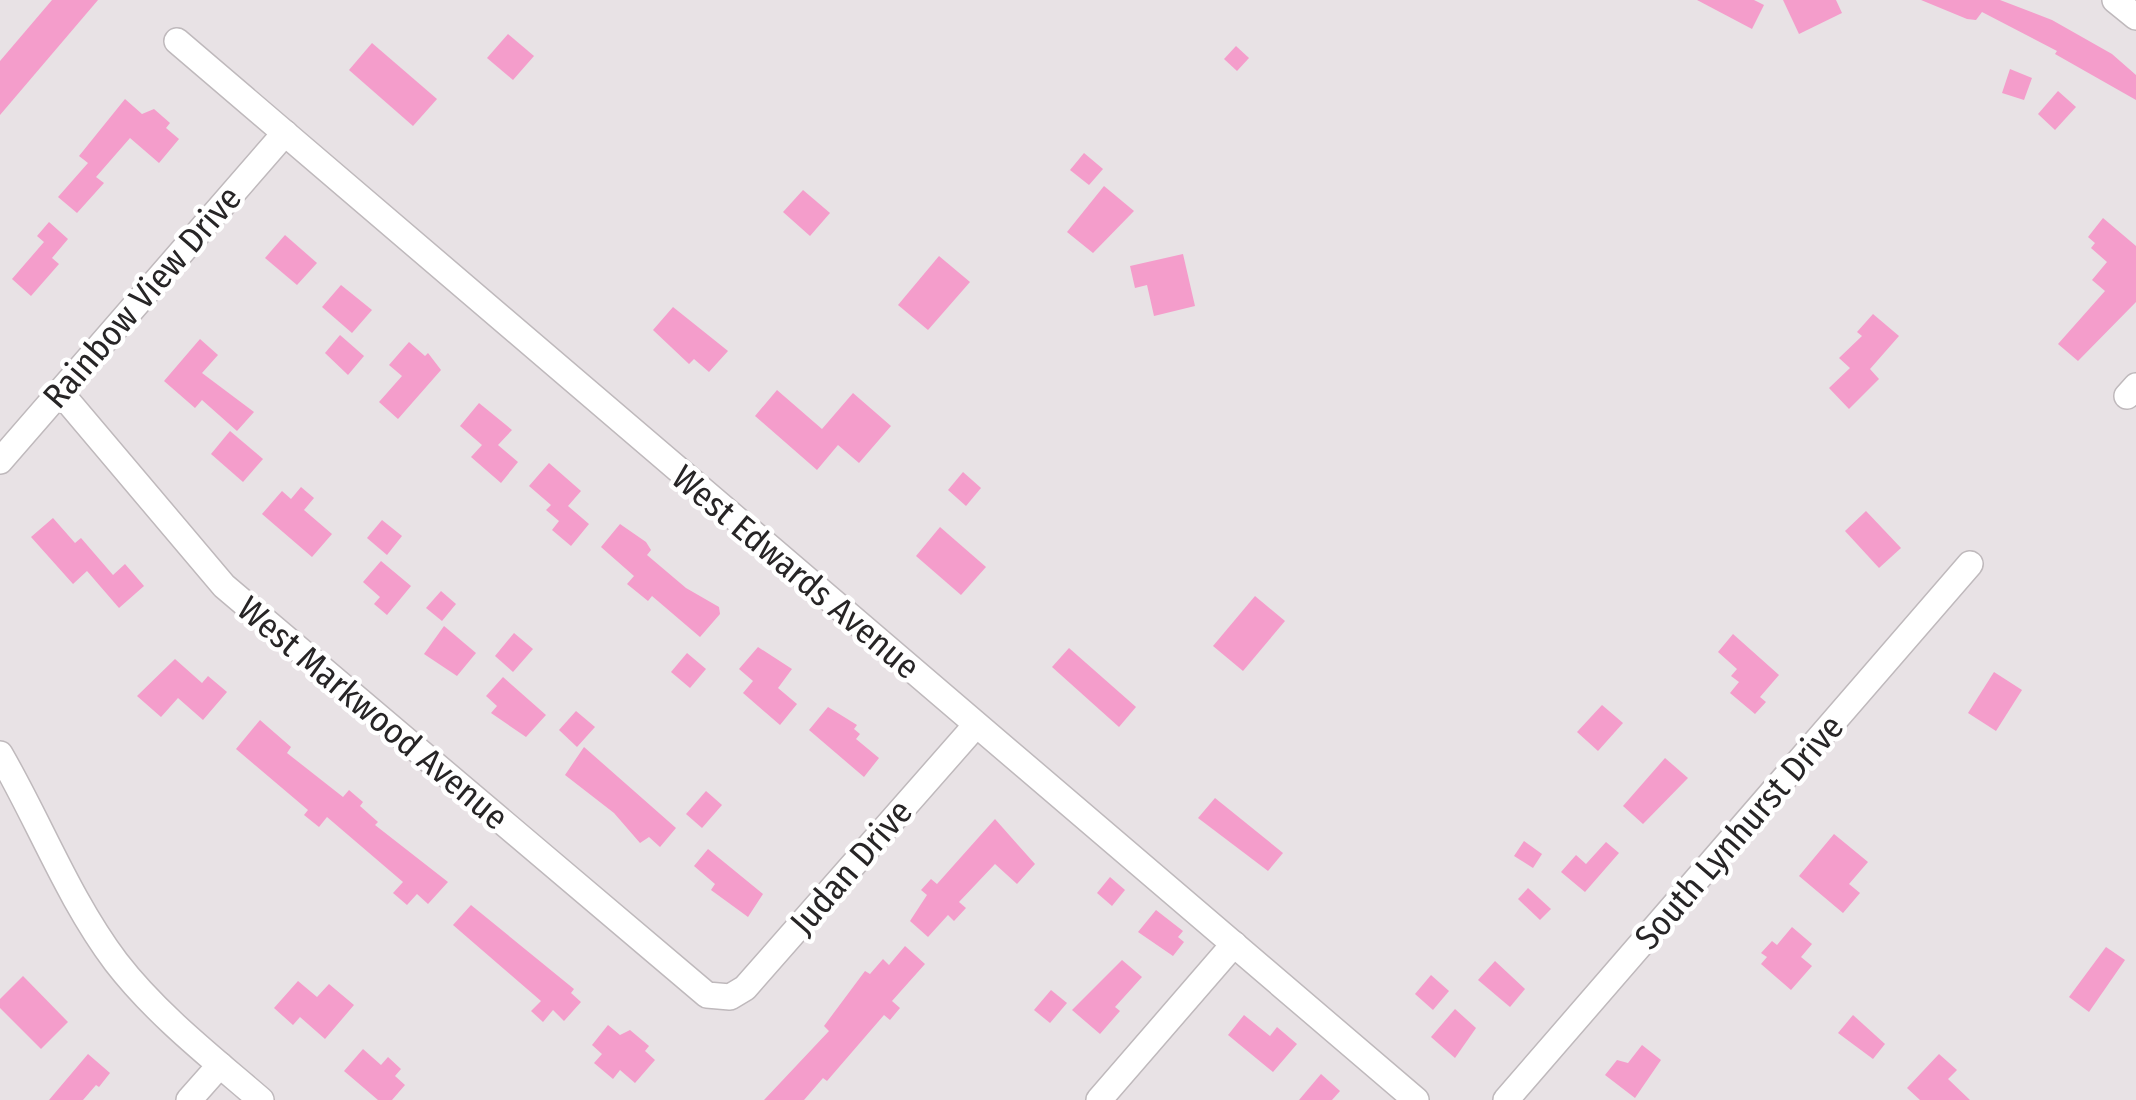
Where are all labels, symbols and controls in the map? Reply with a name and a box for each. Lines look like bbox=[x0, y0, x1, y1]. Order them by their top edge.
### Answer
street label: Rainbow View Drive bbox=[34, 177, 250, 417]
street label: West Edwards Avenue bbox=[664, 456, 928, 688]
street label: West Markwood Avenue bbox=[229, 588, 517, 838]
street label: South Lynhurst Drive bbox=[1626, 706, 1852, 958]
street label: Judan Drive bbox=[781, 791, 921, 943]

